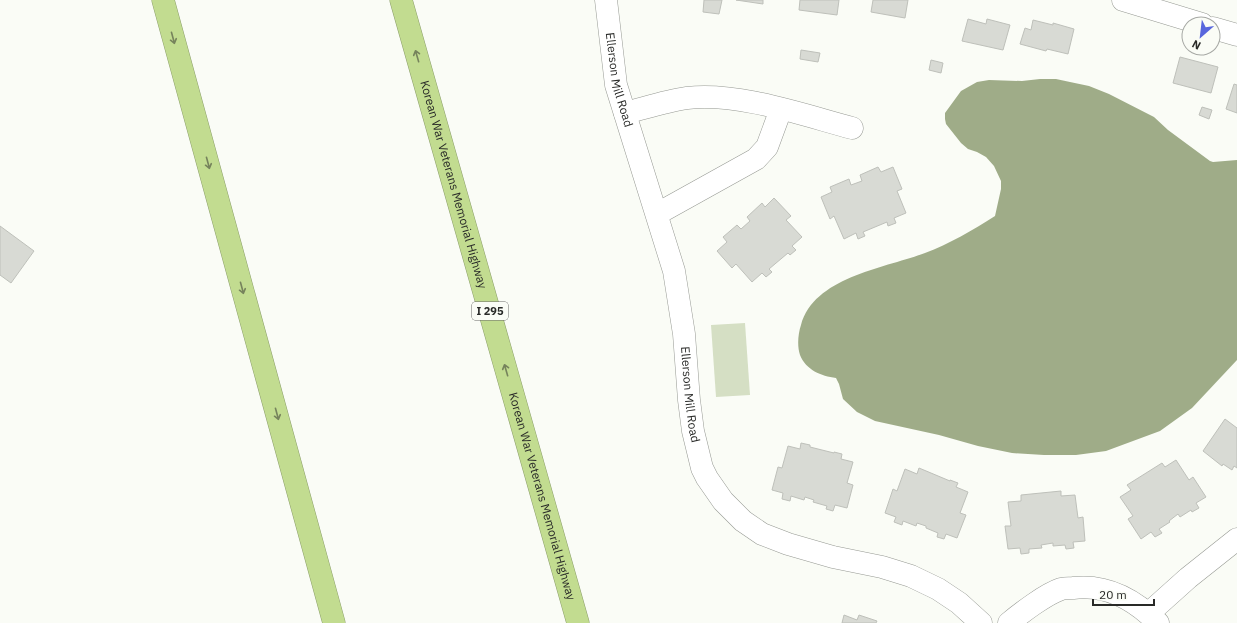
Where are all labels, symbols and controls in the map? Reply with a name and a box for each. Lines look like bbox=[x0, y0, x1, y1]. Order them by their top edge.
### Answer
north arrow bbox=[1181, 16, 1221, 56]
one-way arrow bbox=[170, 31, 178, 44]
street label: Ellerson Mill Road bbox=[603, 32, 637, 129]
text: N bbox=[1189, 37, 1203, 53]
one-way arrow bbox=[413, 50, 420, 63]
street label: Korean War Veterans Memorial Highway bbox=[417, 79, 491, 290]
one-way arrow bbox=[205, 156, 212, 169]
one-way arrow bbox=[239, 282, 246, 295]
road number: I 295 bbox=[472, 302, 508, 320]
street label: Ellerson Mill Road bbox=[678, 346, 704, 444]
one-way arrow bbox=[502, 364, 510, 377]
street label: Korean War Veterans Memorial Highway bbox=[506, 390, 579, 602]
one-way arrow bbox=[274, 407, 281, 420]
scale bar bbox=[1093, 581, 1154, 607]
text: 20 m bbox=[1099, 587, 1127, 602]

